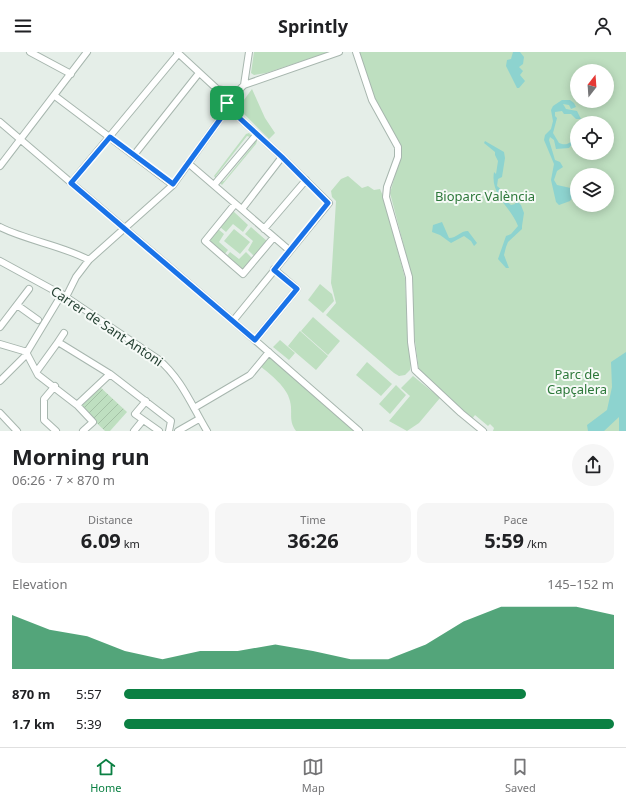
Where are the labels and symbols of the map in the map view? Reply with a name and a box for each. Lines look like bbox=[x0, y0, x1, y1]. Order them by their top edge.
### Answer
north arrow bbox=[570, 64, 614, 108]
pin bbox=[210, 86, 244, 120]
park label: Bioparc València bbox=[435, 187, 535, 205]
street label: Carrer de Sant Antoni bbox=[47, 282, 167, 370]
park label: Parc de Capçalera bbox=[547, 365, 607, 398]

